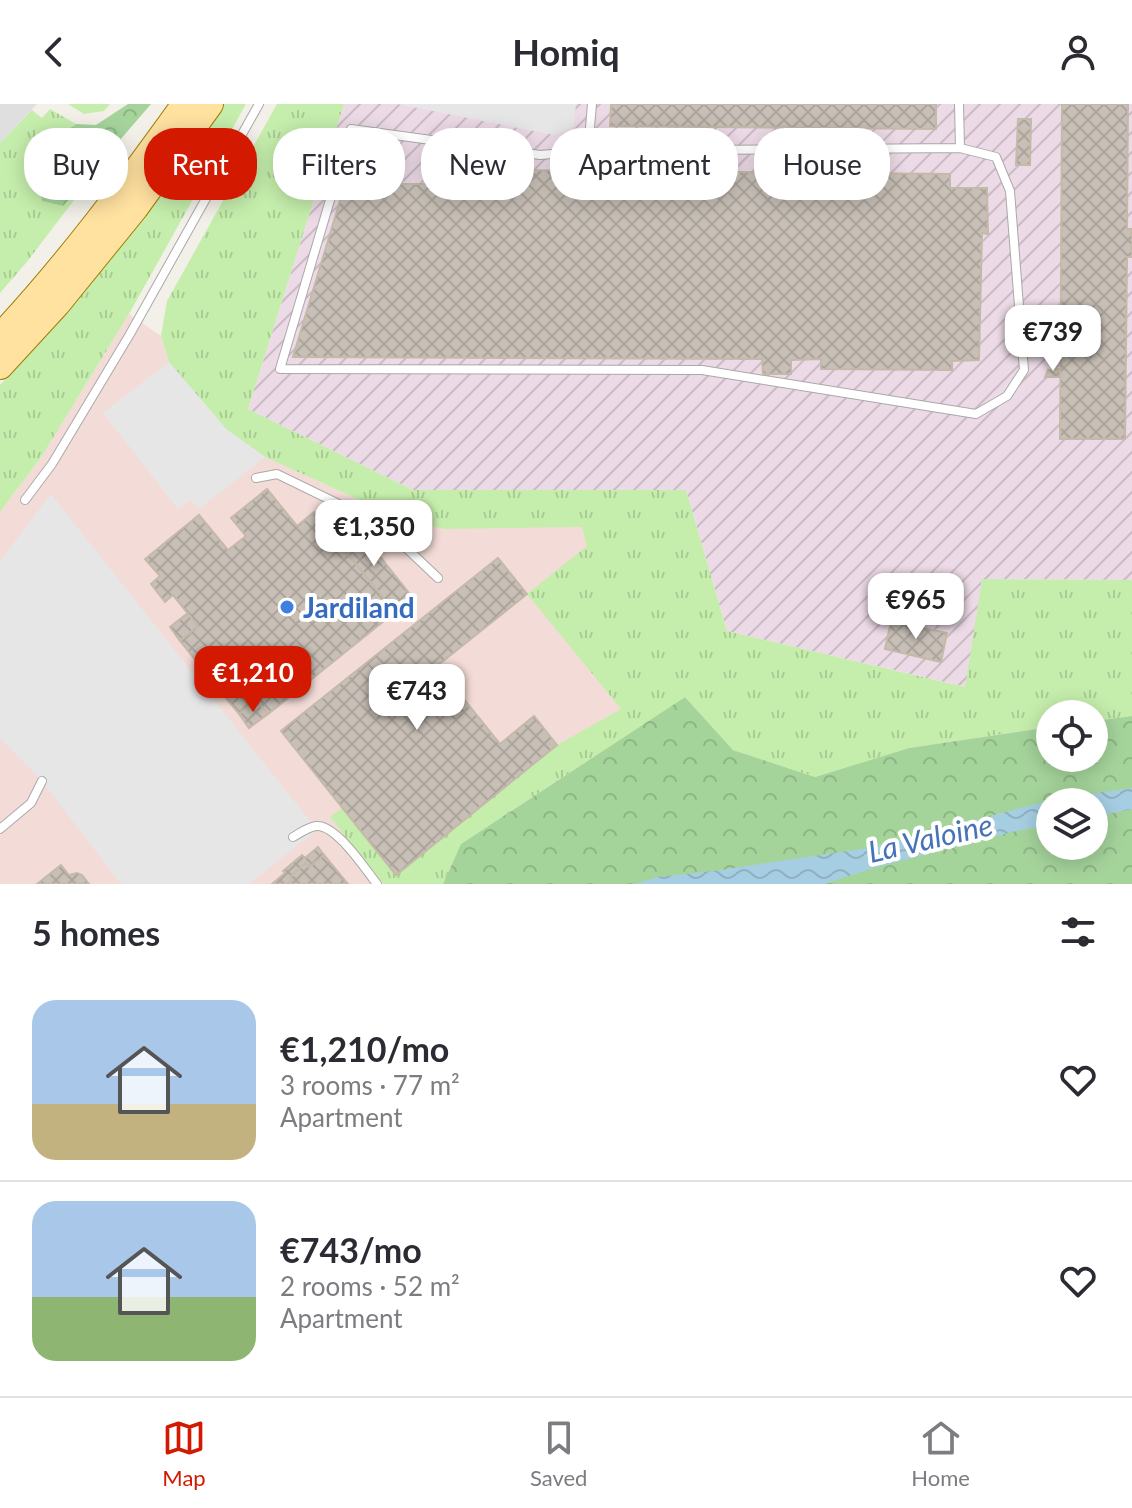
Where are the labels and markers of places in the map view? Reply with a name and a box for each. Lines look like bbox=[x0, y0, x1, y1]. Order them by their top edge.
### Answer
pin: €739 bbox=[1006, 305, 1100, 373]
pin: €1,350 bbox=[309, 500, 439, 568]
pin: €965 bbox=[869, 573, 963, 641]
place label: Jardiland bbox=[303, 590, 415, 624]
marker: Jardiland bbox=[278, 598, 296, 616]
pin: €1,210 bbox=[188, 646, 318, 714]
pin: €743 bbox=[370, 664, 464, 732]

